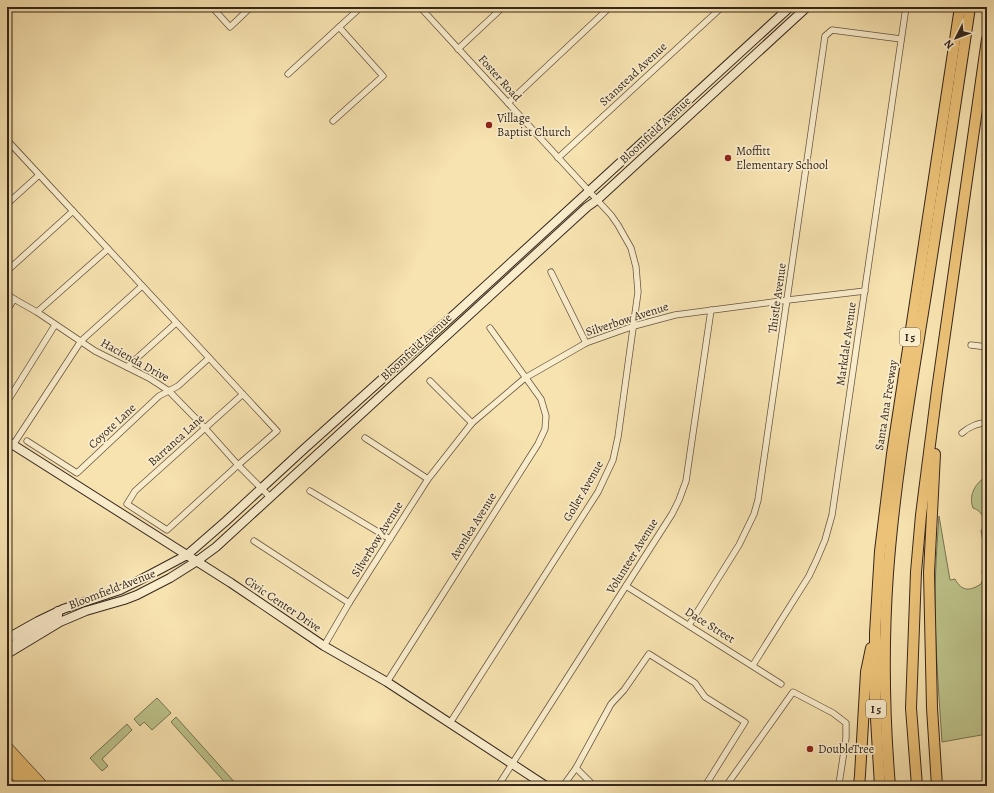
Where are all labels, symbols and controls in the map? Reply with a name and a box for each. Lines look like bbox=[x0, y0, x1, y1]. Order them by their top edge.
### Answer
north arrow bbox=[936, 18, 976, 58]
text: N bbox=[941, 36, 957, 52]
street label: Stanstead Avenue bbox=[596, 39, 670, 109]
street label: Foster Road bbox=[475, 51, 526, 105]
street label: Bloomfield Avenue bbox=[616, 93, 694, 167]
place label: Village Baptist Church bbox=[496, 110, 572, 140]
marker: Village Baptist Church bbox=[484, 120, 494, 130]
place label: Moffitt Elementary School bbox=[736, 143, 828, 173]
marker: Moffitt Elementary School bbox=[723, 153, 733, 163]
street label: Thistle Avenue bbox=[764, 262, 790, 334]
street label: Silverbow Avenue bbox=[584, 298, 670, 340]
street label: Markdale Avenue bbox=[832, 301, 860, 387]
street label: Bloomfield Avenue bbox=[377, 310, 455, 384]
road number: I 5 bbox=[900, 328, 920, 346]
street label: Hacienda Drive bbox=[98, 335, 172, 385]
street label: Santa Ana Freeway bbox=[871, 358, 901, 452]
street label: Coyote Lane bbox=[85, 400, 139, 452]
street label: Barranca Lane bbox=[144, 410, 208, 470]
street label: Goller Avenue bbox=[559, 458, 607, 524]
street label: Avonlea Avenue bbox=[445, 489, 500, 564]
street label: Silverbow Avenue bbox=[347, 498, 407, 580]
street label: Volunteer Avenue bbox=[602, 515, 662, 597]
street label: Bloomfield Avenue bbox=[66, 565, 158, 613]
street label: Civic Center Drive bbox=[241, 572, 325, 636]
street label: Dace Street bbox=[682, 603, 738, 647]
road number: I 5 bbox=[866, 700, 886, 718]
place label: DoubleTree bbox=[818, 741, 874, 757]
marker: DoubleTree bbox=[805, 744, 815, 754]

